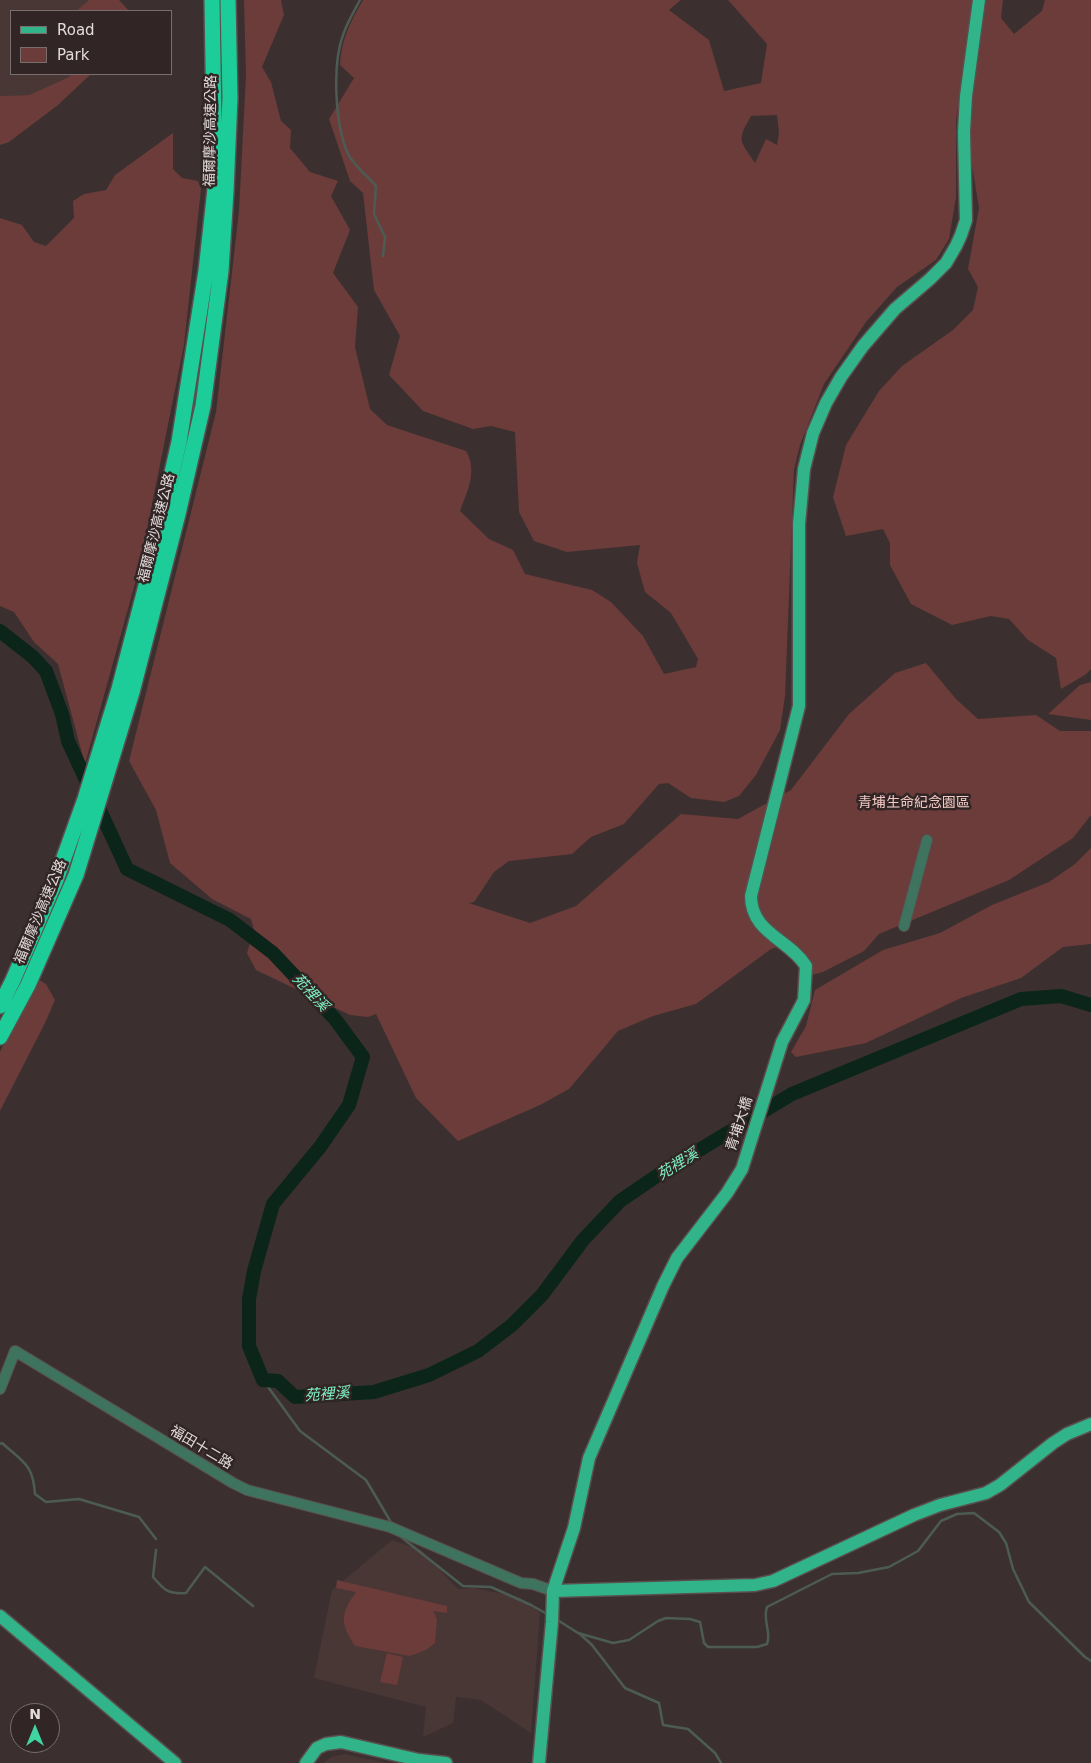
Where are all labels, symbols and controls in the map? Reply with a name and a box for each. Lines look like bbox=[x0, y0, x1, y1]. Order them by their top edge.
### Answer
legend bbox=[10, 10, 172, 75]
text: Road bbox=[57, 21, 95, 39]
text: Park bbox=[57, 46, 89, 64]
street label: 福爾摩沙高速公路 bbox=[202, 75, 220, 187]
street label: 福爾摩沙高速公路 bbox=[135, 472, 179, 584]
park label: 青埔生命紀念園區 bbox=[858, 795, 970, 811]
street label: 福爾摩沙高速公路 bbox=[11, 857, 71, 967]
water label: 苑裡溪 bbox=[288, 970, 332, 1016]
street label: 青埔大橋 bbox=[723, 1095, 757, 1153]
water label: 苑裡溪 bbox=[654, 1145, 702, 1185]
water label: 苑裡溪 bbox=[304, 1384, 350, 1406]
street label: 福田十二路 bbox=[167, 1423, 235, 1473]
north arrow bbox=[10, 1703, 60, 1753]
text: N bbox=[29, 1706, 41, 1722]

